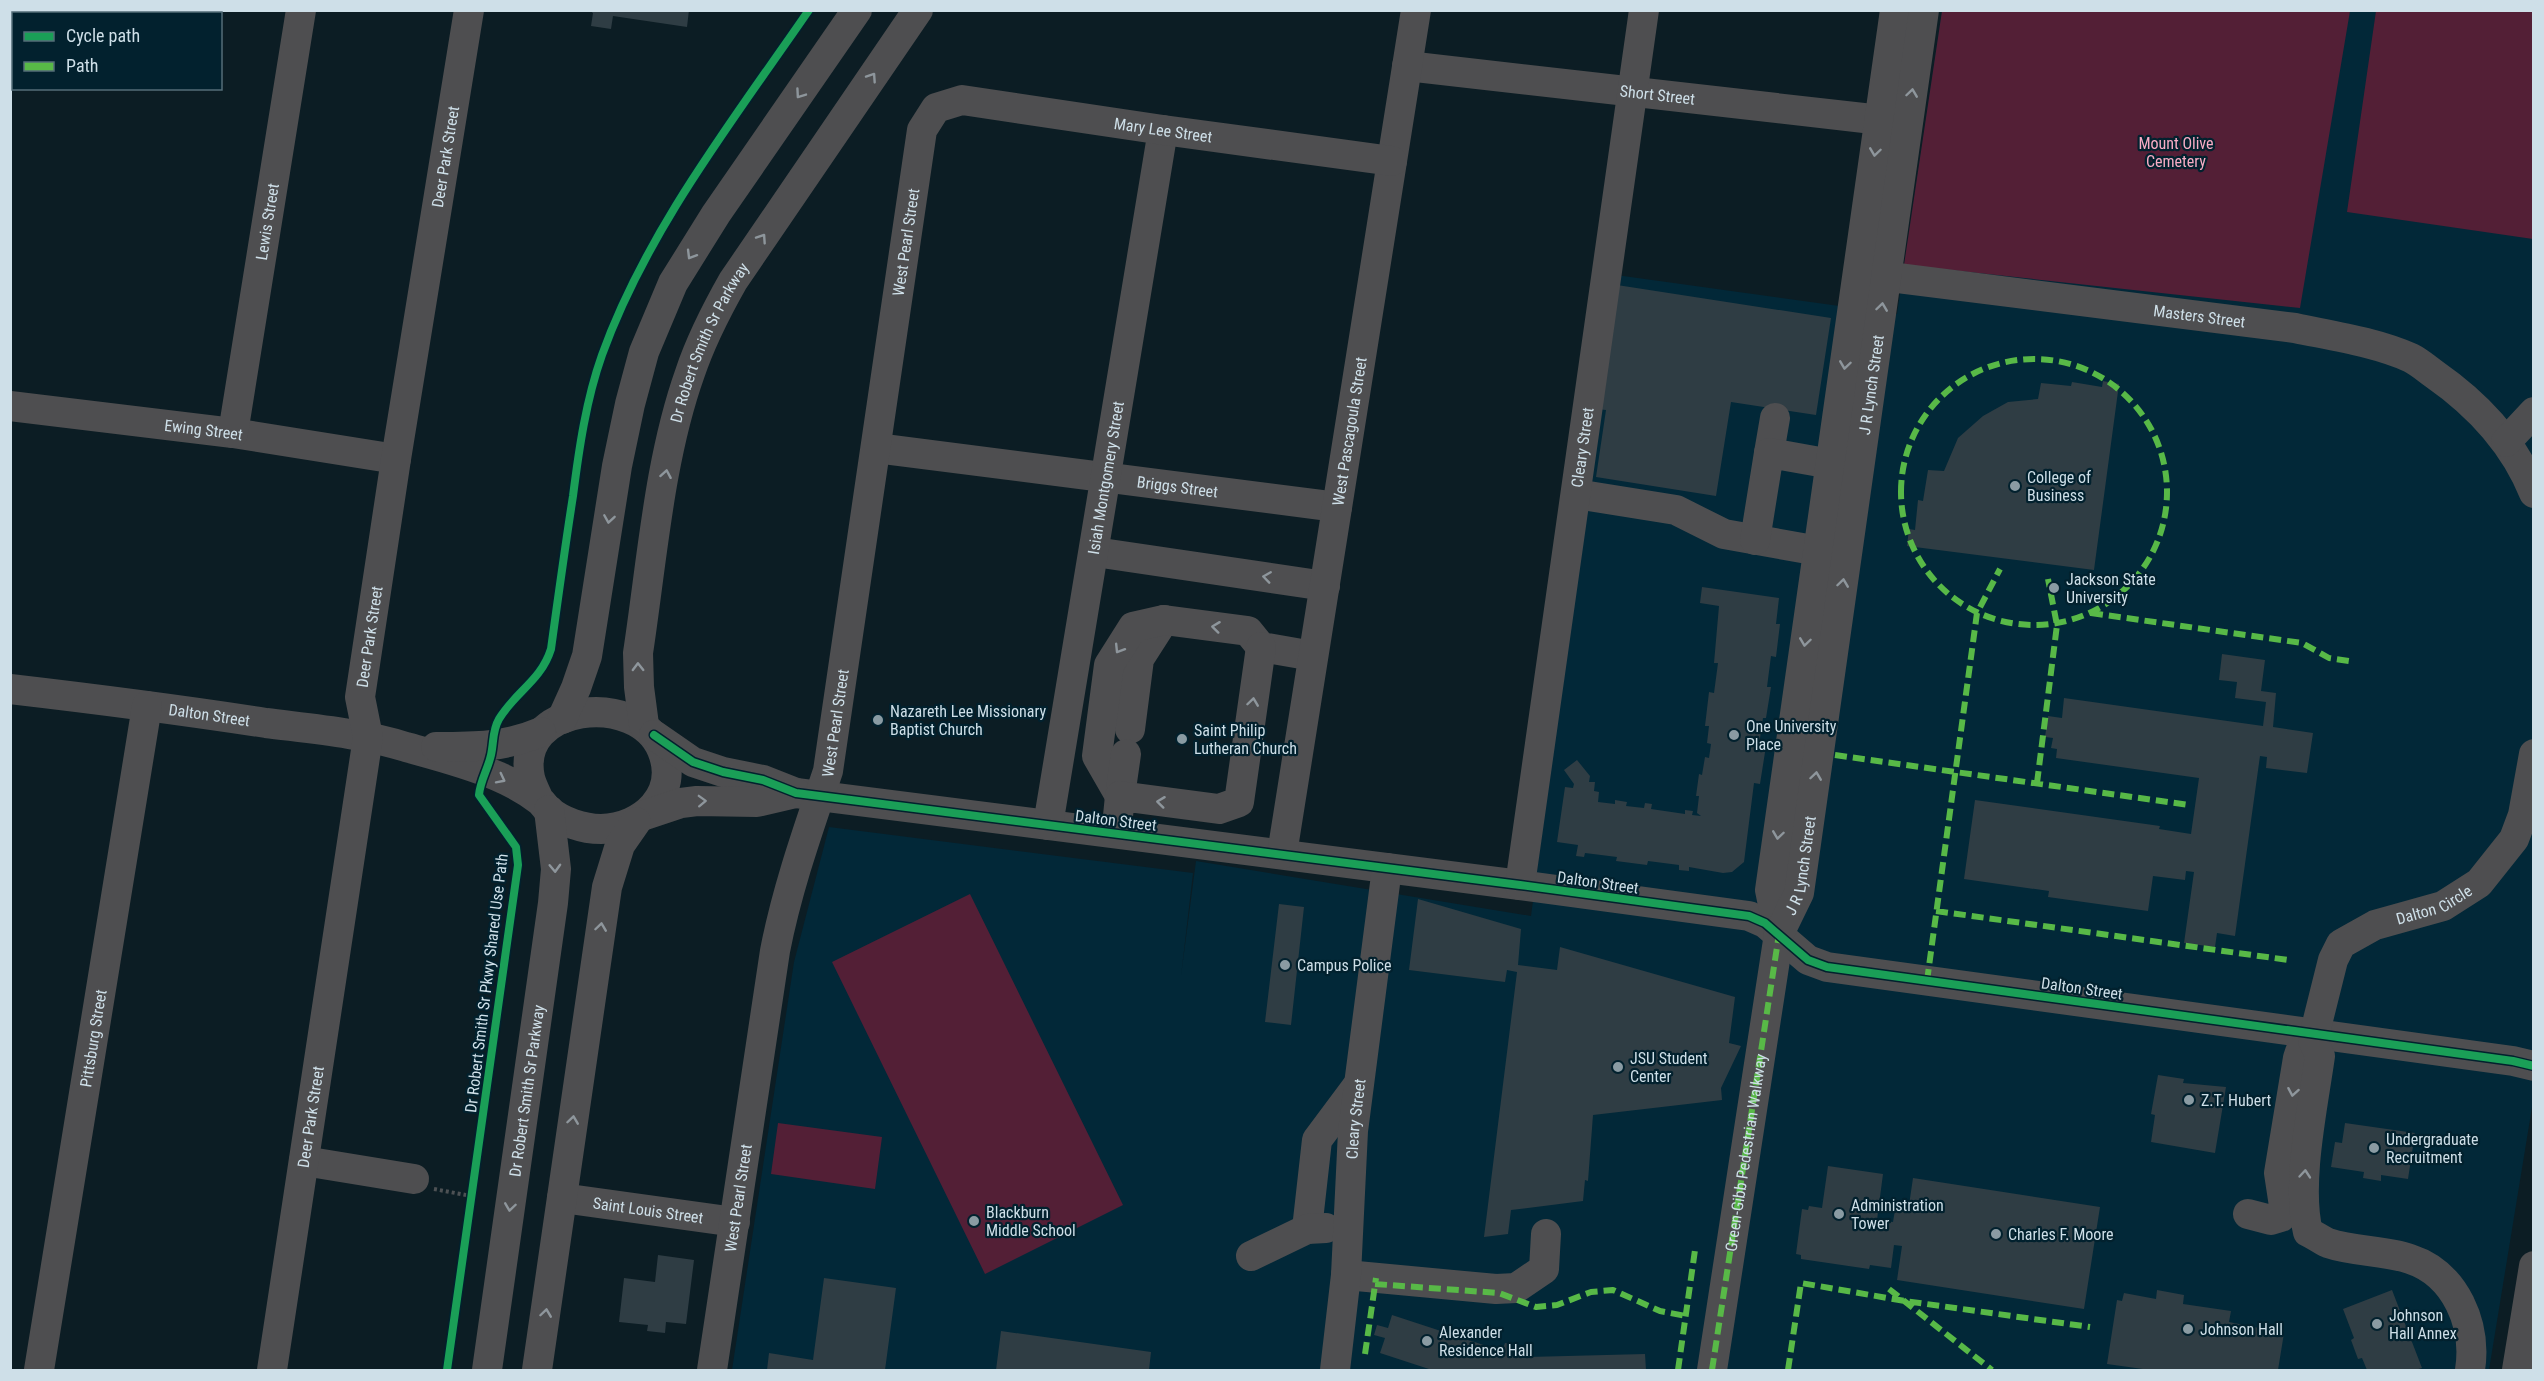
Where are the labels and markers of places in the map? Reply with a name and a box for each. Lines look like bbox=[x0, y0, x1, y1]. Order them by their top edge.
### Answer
place label: College of Business bbox=[2027, 468, 2091, 505]
marker: College of Business bbox=[2008, 479, 2022, 493]
place label: Jackson State University bbox=[2066, 570, 2156, 607]
marker: Jackson State University bbox=[2047, 581, 2061, 595]
place label: Nazareth Lee Missionary Baptist Church bbox=[890, 702, 1046, 739]
marker: Nazareth Lee Missionary Baptist Church bbox=[871, 713, 885, 727]
place label: One University Place bbox=[1746, 717, 1837, 754]
place label: Saint Philip Lutheran Church bbox=[1194, 721, 1297, 758]
marker: One University Place bbox=[1727, 728, 1741, 742]
marker: Saint Philip Lutheran Church bbox=[1175, 732, 1189, 746]
place label: Campus Police bbox=[1297, 956, 1391, 975]
marker: Campus Police bbox=[1278, 958, 1292, 972]
place label: JSU Student Center bbox=[1630, 1049, 1708, 1086]
marker: JSU Student Center bbox=[1611, 1060, 1625, 1074]
place label: Z.T. Hubert bbox=[2201, 1091, 2271, 1110]
marker: Z.T. Hubert bbox=[2182, 1093, 2196, 1107]
place label: Undergraduate Recruitment bbox=[2386, 1130, 2479, 1167]
marker: Undergraduate Recruitment bbox=[2367, 1141, 2381, 1155]
place label: Administration Tower bbox=[1851, 1196, 1944, 1233]
place label: Blackburn Middle School bbox=[986, 1203, 1076, 1240]
marker: Administration Tower bbox=[1832, 1207, 1846, 1221]
marker: Blackburn Middle School bbox=[967, 1214, 981, 1228]
place label: Charles F. Moore bbox=[2008, 1225, 2114, 1244]
marker: Charles F. Moore bbox=[1989, 1227, 2003, 1241]
place label: Johnson Hall Annex bbox=[2389, 1306, 2457, 1343]
marker: Johnson Hall Annex bbox=[2370, 1317, 2384, 1331]
place label: Johnson Hall bbox=[2200, 1320, 2283, 1339]
marker: Johnson Hall bbox=[2181, 1322, 2195, 1336]
place label: Alexander Residence Hall bbox=[1439, 1323, 1533, 1360]
marker: Alexander Residence Hall bbox=[1420, 1334, 1434, 1348]

